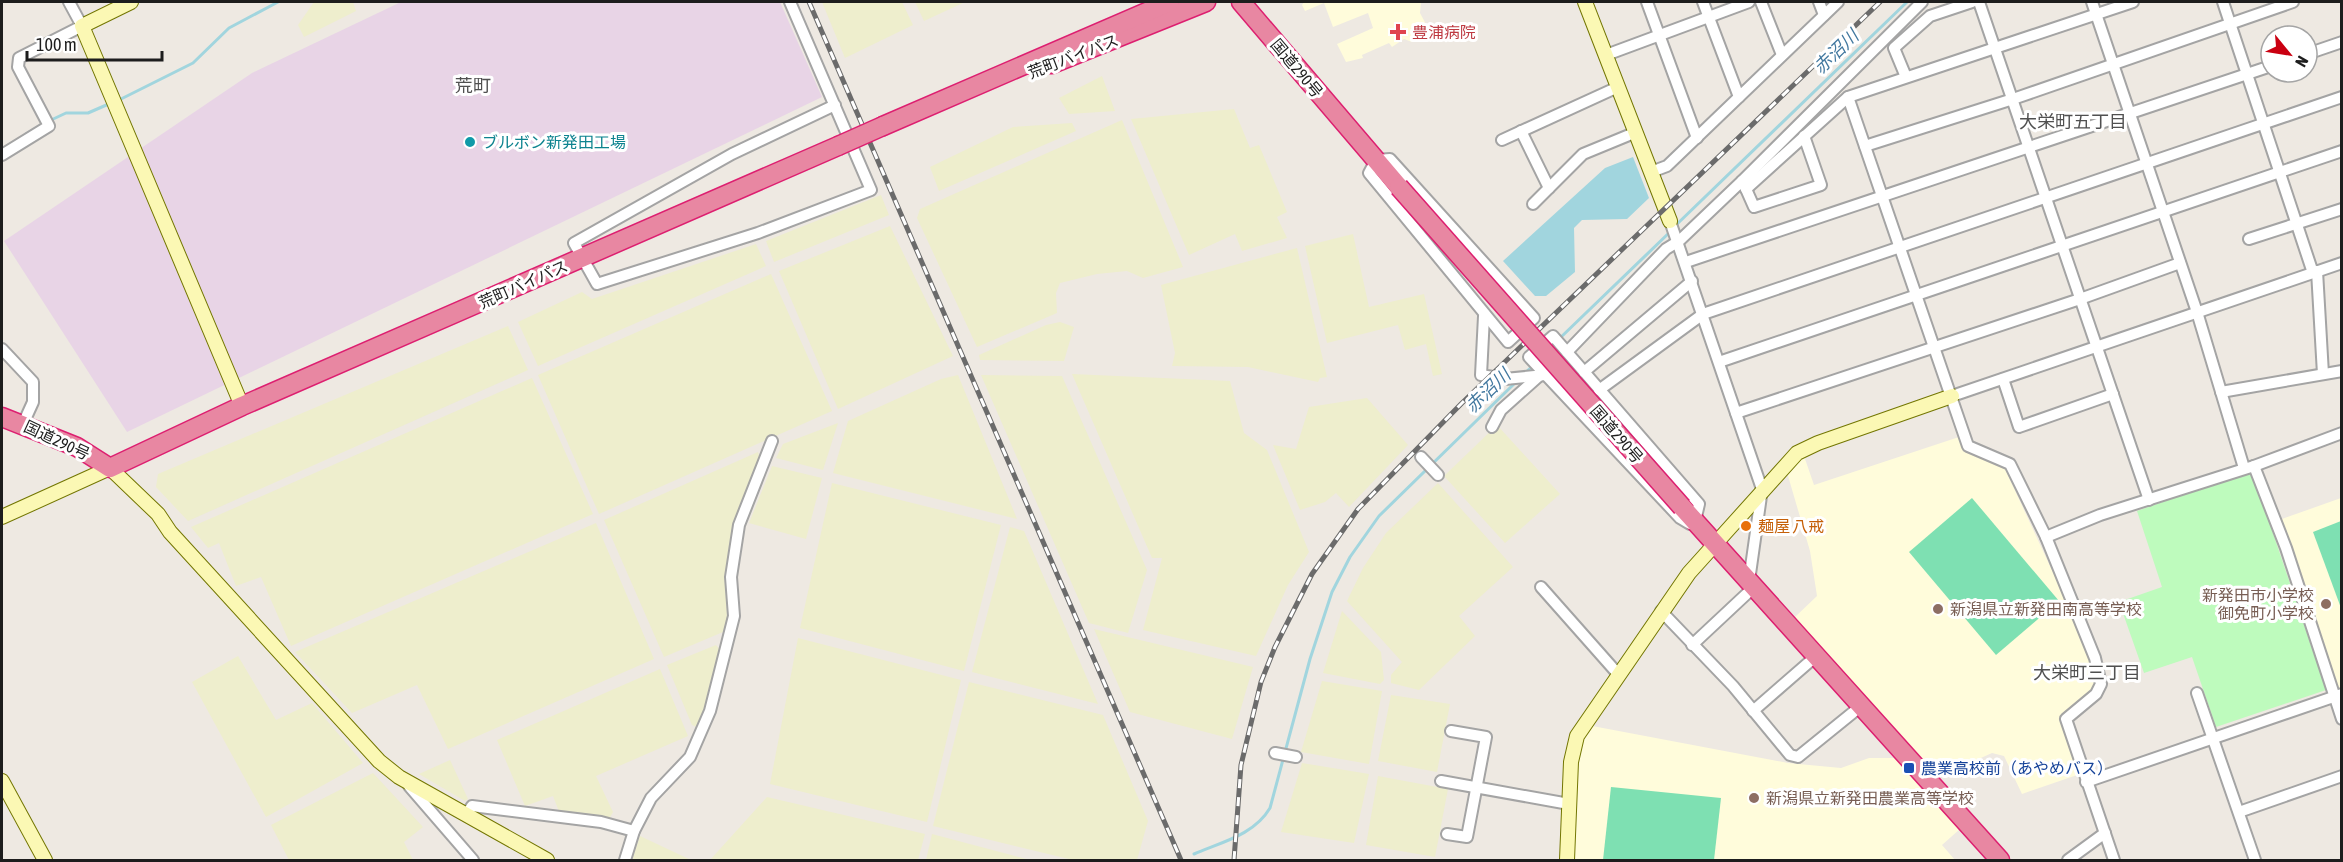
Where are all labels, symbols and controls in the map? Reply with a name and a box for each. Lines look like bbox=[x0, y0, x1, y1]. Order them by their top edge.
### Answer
marker: 豊浦病院 bbox=[1389, 23, 1407, 41]
place label: 豊浦病院 bbox=[1412, 23, 1476, 41]
scale bar bbox=[27, 24, 162, 62]
water label: 赤沼川 bbox=[1809, 24, 1864, 78]
north arrow bbox=[2259, 24, 2319, 84]
street label: 荒町バイパス bbox=[1025, 30, 1121, 82]
text: 100 m bbox=[36, 34, 77, 55]
street label: 国道290号 bbox=[1267, 35, 1327, 101]
text: N bbox=[2292, 53, 2312, 70]
district label: 荒町 bbox=[455, 75, 491, 96]
district label: 大栄町五丁目 bbox=[2019, 111, 2127, 132]
place label: ブルボン新発田工場 bbox=[482, 133, 626, 151]
marker: ブルボン新発田工場 bbox=[463, 135, 477, 149]
street label: 荒町バイパス bbox=[476, 256, 570, 312]
water label: 赤沼川 bbox=[1461, 363, 1516, 417]
street label: 国道290号 bbox=[1587, 401, 1647, 467]
street label: 国道290号 bbox=[21, 417, 93, 463]
place label: 麺屋 八戒 bbox=[1758, 517, 1824, 535]
marker: 麺屋 八戒 bbox=[1739, 519, 1753, 533]
place label: 新発田市小学校 御免町小学校 bbox=[2202, 586, 2314, 622]
marker: 新発田市小学校 御免町小学校 bbox=[2319, 597, 2333, 611]
place label: 新潟県立新発田南高等学校 bbox=[1950, 600, 2142, 618]
marker: 新潟県立新発田南高等学校 bbox=[1931, 602, 1945, 616]
district label: 大栄町三丁目 bbox=[2033, 662, 2141, 683]
place label: 農業高校前（あやめバス） bbox=[1921, 759, 2113, 777]
marker: 農業高校前（あやめバス） bbox=[1902, 761, 1916, 775]
place label: 新潟県立新発田農業高等学校 bbox=[1766, 789, 1974, 807]
marker: 新潟県立新発田農業高等学校 bbox=[1747, 791, 1761, 805]

